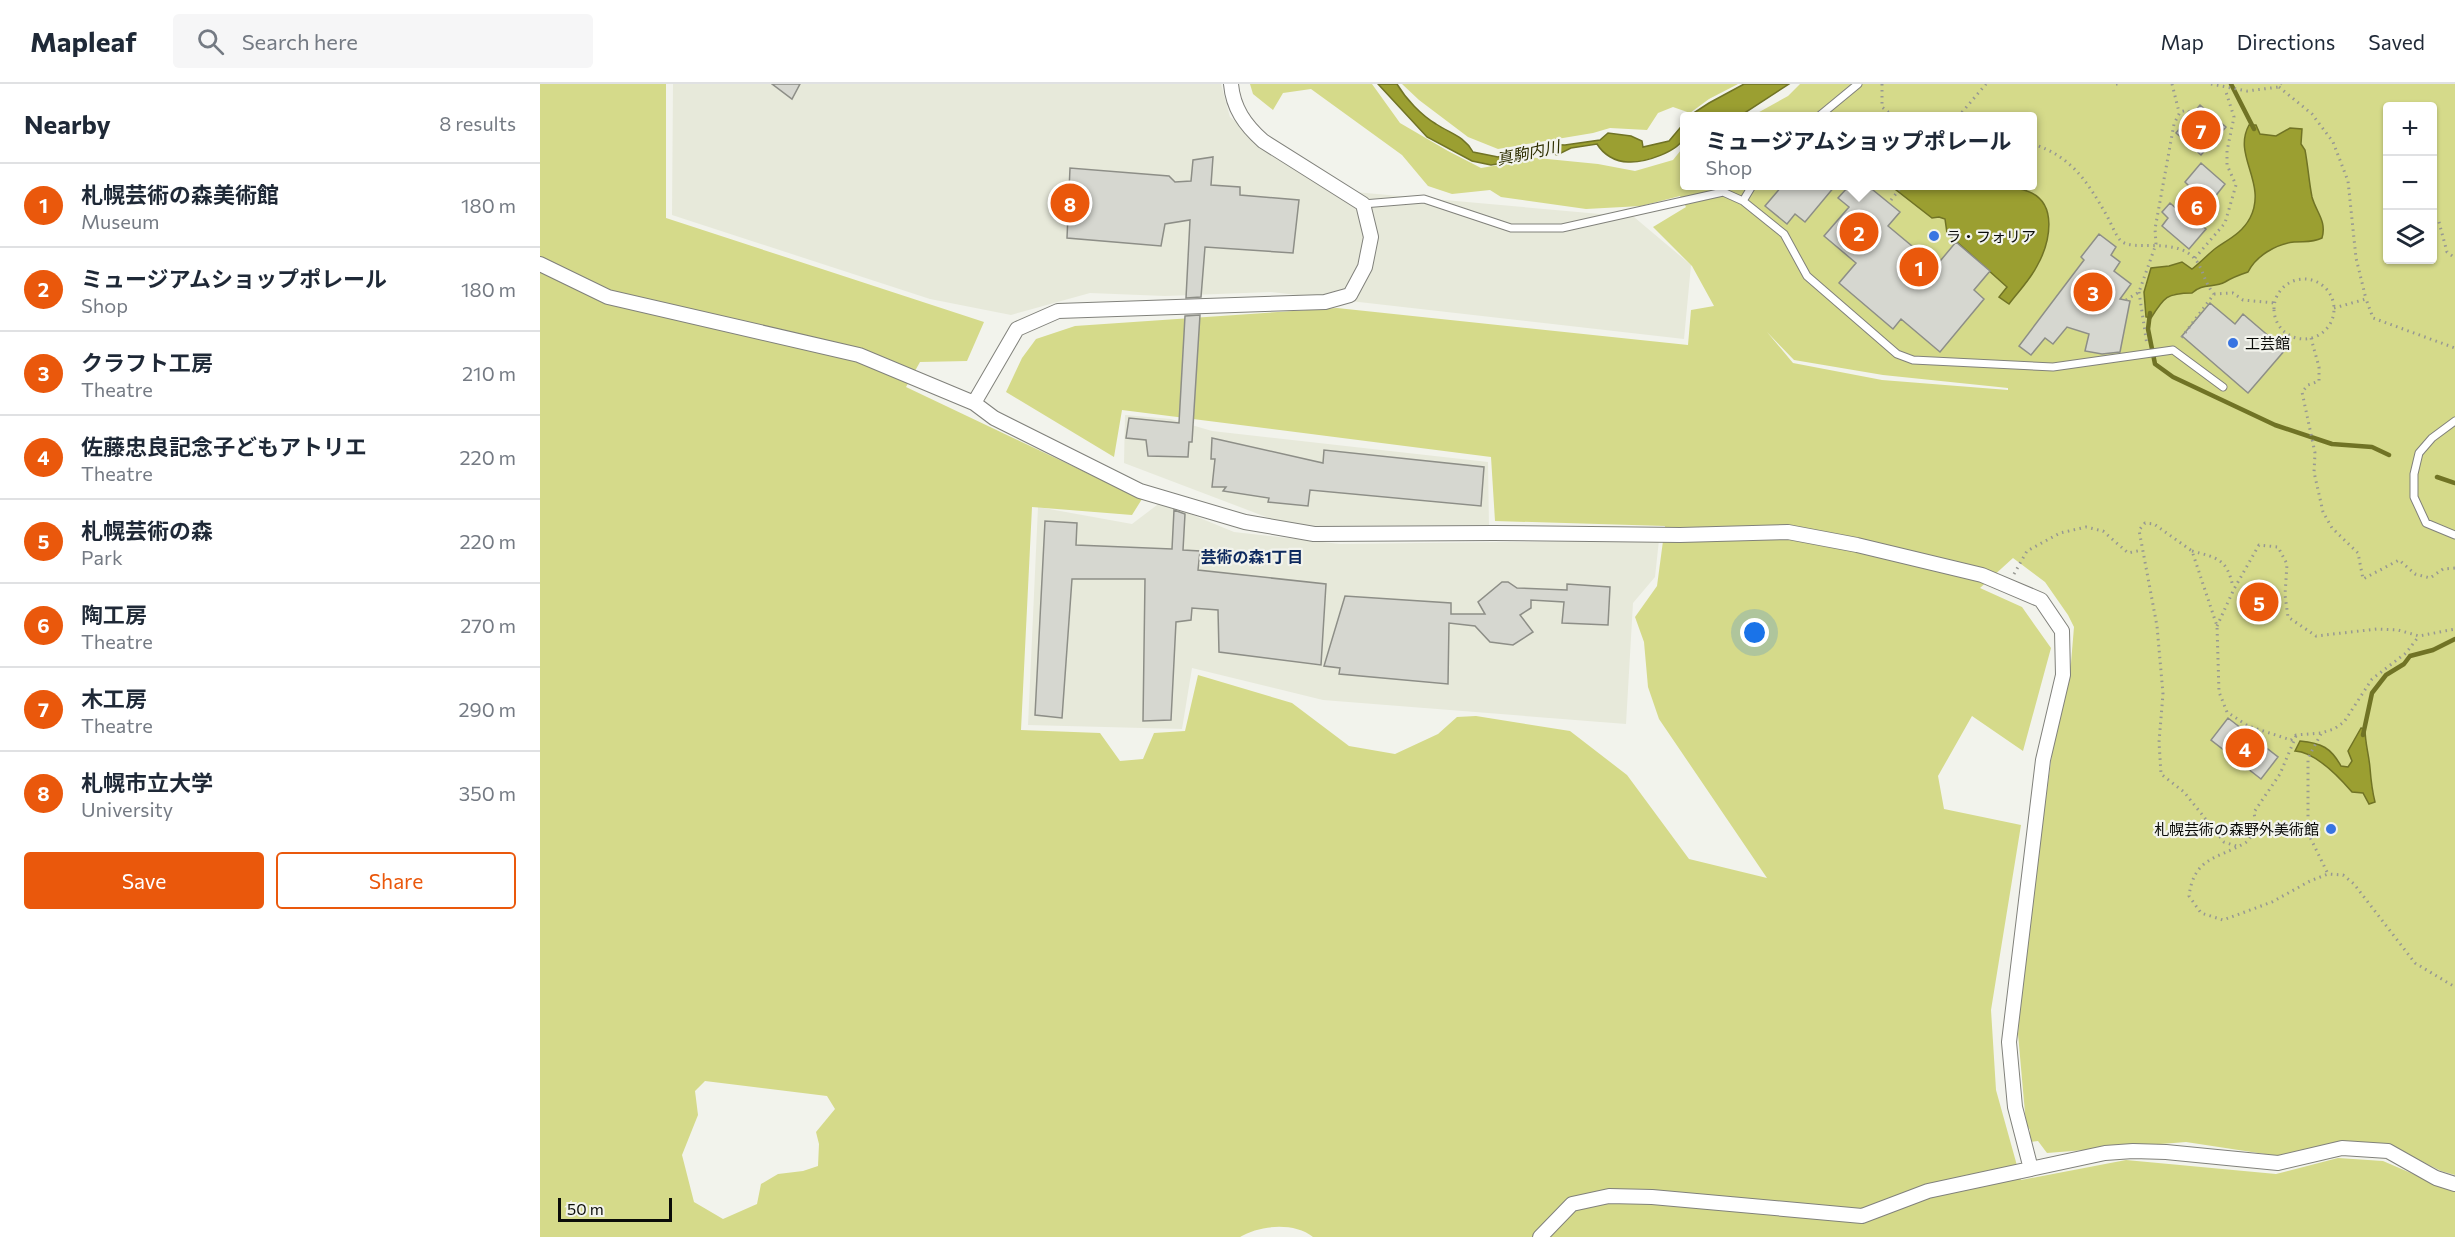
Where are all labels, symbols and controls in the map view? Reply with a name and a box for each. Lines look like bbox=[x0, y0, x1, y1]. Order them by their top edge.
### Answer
search box bbox=[173, 14, 593, 68]
text: Mapleaf bbox=[30, 24, 137, 58]
icon: search bbox=[194, 25, 227, 58]
text: Search here bbox=[242, 28, 358, 55]
text: Map bbox=[2161, 29, 2204, 54]
text: Directions bbox=[2237, 29, 2335, 54]
text: Saved bbox=[2368, 29, 2425, 54]
map controls bbox=[2383, 102, 2437, 264]
button: + bbox=[2383, 102, 2437, 156]
text: Nearby bbox=[24, 108, 111, 139]
pin: 7 bbox=[2182, 108, 2220, 152]
text: 8 results bbox=[439, 111, 516, 135]
popup bbox=[1680, 112, 2037, 190]
text: ミュージアムショップポレール bbox=[1705, 127, 2012, 154]
water label: 真駒内川 bbox=[1495, 136, 1563, 168]
text: Shop bbox=[1705, 155, 1752, 179]
button: − bbox=[2383, 156, 2437, 210]
pin: 8 bbox=[1050, 180, 1090, 226]
text: 札幌芸術の森美術館 bbox=[81, 181, 279, 208]
pin: 6 bbox=[2178, 184, 2216, 228]
text: 1 bbox=[39, 193, 48, 217]
text: 180 m bbox=[461, 193, 516, 217]
text: Museum bbox=[81, 209, 160, 233]
pin: 2 bbox=[1840, 210, 1878, 254]
button: layers bbox=[2383, 210, 2437, 264]
place label: ラ・フォリア bbox=[1946, 227, 2036, 245]
marker: ラ・フォリア bbox=[1927, 229, 1941, 243]
pin: 1 bbox=[1900, 244, 1938, 290]
text: ミュージアムショップポレール bbox=[81, 265, 387, 292]
pin: 3 bbox=[2074, 270, 2112, 314]
text: 2 bbox=[38, 277, 49, 301]
text: 180 m bbox=[461, 277, 516, 301]
text: Shop bbox=[81, 293, 128, 317]
place label: 工芸館 bbox=[2245, 334, 2290, 352]
marker: 工芸館 bbox=[2226, 336, 2240, 350]
text: クラフト工房 bbox=[81, 349, 213, 376]
text: 3 bbox=[38, 361, 49, 385]
text: 210 m bbox=[462, 361, 516, 385]
text: Theatre bbox=[81, 377, 153, 401]
text: 佐藤忠良記念子どもアトリエ bbox=[81, 433, 367, 460]
text: 4 bbox=[37, 445, 50, 469]
text: 220 m bbox=[460, 445, 516, 469]
text: Theatre bbox=[81, 461, 153, 485]
text: 札幌芸術の森 bbox=[81, 517, 213, 544]
text: 5 bbox=[38, 529, 49, 553]
text: 220 m bbox=[460, 529, 516, 553]
text: Park bbox=[81, 545, 123, 569]
district label: 芸術の森1丁目 bbox=[1200, 547, 1304, 566]
pin: 5 bbox=[2240, 580, 2278, 624]
text: 陶工房 bbox=[81, 601, 147, 628]
text: 6 bbox=[37, 613, 50, 637]
text: 270 m bbox=[460, 613, 516, 637]
your location bbox=[1740, 618, 1769, 647]
text: Theatre bbox=[81, 629, 153, 653]
text: 木工房 bbox=[81, 685, 147, 712]
text: 7 bbox=[38, 697, 49, 721]
text: 290 m bbox=[458, 697, 516, 721]
text: Theatre bbox=[81, 713, 153, 737]
pin: 4 bbox=[2226, 726, 2264, 770]
text: 札幌市立大学 bbox=[81, 769, 213, 796]
text: 8 bbox=[37, 781, 50, 805]
text: 350 m bbox=[459, 781, 516, 805]
text: University bbox=[81, 797, 173, 821]
place label: 札幌芸術の森野外美術館 bbox=[2154, 820, 2319, 838]
marker: 札幌芸術の森野外美術館 bbox=[2324, 822, 2338, 836]
button: Save bbox=[24, 852, 264, 909]
button: Share bbox=[276, 852, 516, 909]
scale bar bbox=[558, 1195, 672, 1222]
text: 50 m bbox=[567, 1199, 604, 1218]

